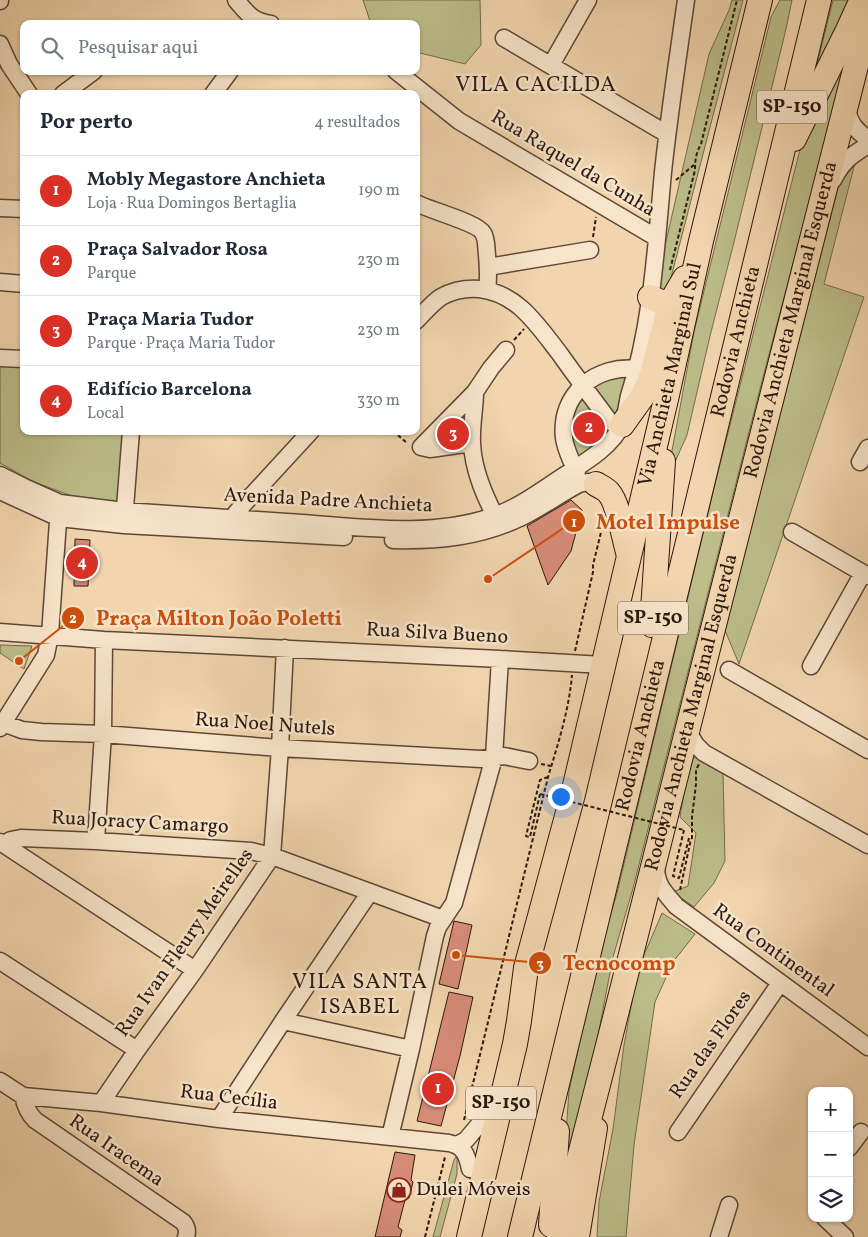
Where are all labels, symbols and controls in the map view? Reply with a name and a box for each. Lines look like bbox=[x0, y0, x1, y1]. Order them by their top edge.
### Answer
search box bbox=[20, 20, 420, 75]
icon: search bbox=[38, 34, 66, 62]
text: Pesquisar aqui bbox=[78, 35, 198, 61]
district label: VILA CACILDA bbox=[455, 70, 617, 101]
road number: SP-150 bbox=[757, 90, 827, 124]
street label: Rua Raquel da Cunha bbox=[485, 104, 661, 224]
text: Por perto bbox=[40, 108, 133, 137]
text: 4 resultados bbox=[314, 112, 400, 134]
street label: Rodovia Anchieta Marginal Esquerda bbox=[738, 158, 845, 482]
text: Mobly Megastore Anchieta bbox=[87, 167, 326, 193]
text: 1 bbox=[53, 180, 59, 202]
text: 190 m bbox=[358, 180, 400, 202]
text: Loja · Rua Domingos Bertaglia bbox=[87, 193, 297, 215]
text: Praça Salvador Rosa bbox=[87, 237, 268, 263]
text: 2 bbox=[52, 250, 60, 272]
text: 230 m bbox=[357, 250, 400, 272]
street label: Via Anchieta Marginal Sul bbox=[632, 260, 710, 490]
text: Parque bbox=[87, 263, 136, 285]
street label: Rodovia Anchieta bbox=[705, 263, 768, 420]
text: Praça Maria Tudor bbox=[87, 307, 254, 333]
text: 3 bbox=[52, 320, 60, 342]
text: 230 m bbox=[357, 320, 400, 342]
text: Parque · Praça Maria Tudor bbox=[87, 333, 275, 355]
text: Edifício Barcelona bbox=[87, 377, 252, 403]
text: 4 bbox=[51, 390, 61, 412]
text: 330 m bbox=[357, 390, 400, 412]
text: Local bbox=[87, 403, 124, 425]
pin: 2 bbox=[573, 409, 605, 447]
pin: 3 bbox=[437, 415, 469, 453]
street label: Avenida Padre Anchieta bbox=[223, 482, 433, 520]
callout: Motel Impulse bbox=[561, 503, 750, 539]
text: Motel Impulse bbox=[596, 509, 740, 538]
text: 1 bbox=[571, 513, 577, 534]
pin: 4 bbox=[66, 544, 98, 582]
street label: Rodovia Anchieta Marginal Esquerda bbox=[641, 551, 743, 873]
callout: Praça Milton João Poletti bbox=[61, 600, 352, 636]
road number: SP-150 bbox=[618, 602, 688, 634]
text: Praça Milton João Poletti bbox=[96, 605, 342, 634]
text: 2 bbox=[69, 609, 77, 630]
street label: Rua Silva Bueno bbox=[365, 616, 509, 652]
street label: Rodovia Anchieta bbox=[611, 657, 671, 813]
street label: Rua Noel Nutels bbox=[194, 706, 336, 744]
your location bbox=[548, 784, 574, 810]
street label: Rua Joracy Camargo bbox=[51, 804, 229, 842]
street label: Rua Ivan Fleury Meirelles bbox=[109, 843, 261, 1043]
street label: Rua Continental bbox=[707, 897, 839, 1005]
callout: Tecnocomp bbox=[527, 945, 685, 981]
text: Tecnocomp bbox=[562, 950, 676, 979]
text: 3 bbox=[536, 954, 544, 975]
district label: VILA SANTA ISABEL bbox=[292, 967, 428, 1023]
street label: Rua das Flores bbox=[663, 985, 759, 1105]
pin: 1 bbox=[422, 1070, 454, 1108]
street label: Rua Cecília bbox=[178, 1078, 280, 1118]
road number: SP-150 bbox=[466, 1086, 536, 1120]
map controls bbox=[808, 1087, 853, 1222]
button: + bbox=[808, 1087, 853, 1132]
street label: Rua Iracema bbox=[63, 1108, 169, 1194]
button: − bbox=[808, 1132, 853, 1177]
place label: Dulei Móveis bbox=[416, 1176, 530, 1204]
shop icon: Dulei Móveis bbox=[386, 1177, 412, 1203]
button: layers bbox=[808, 1177, 853, 1222]

